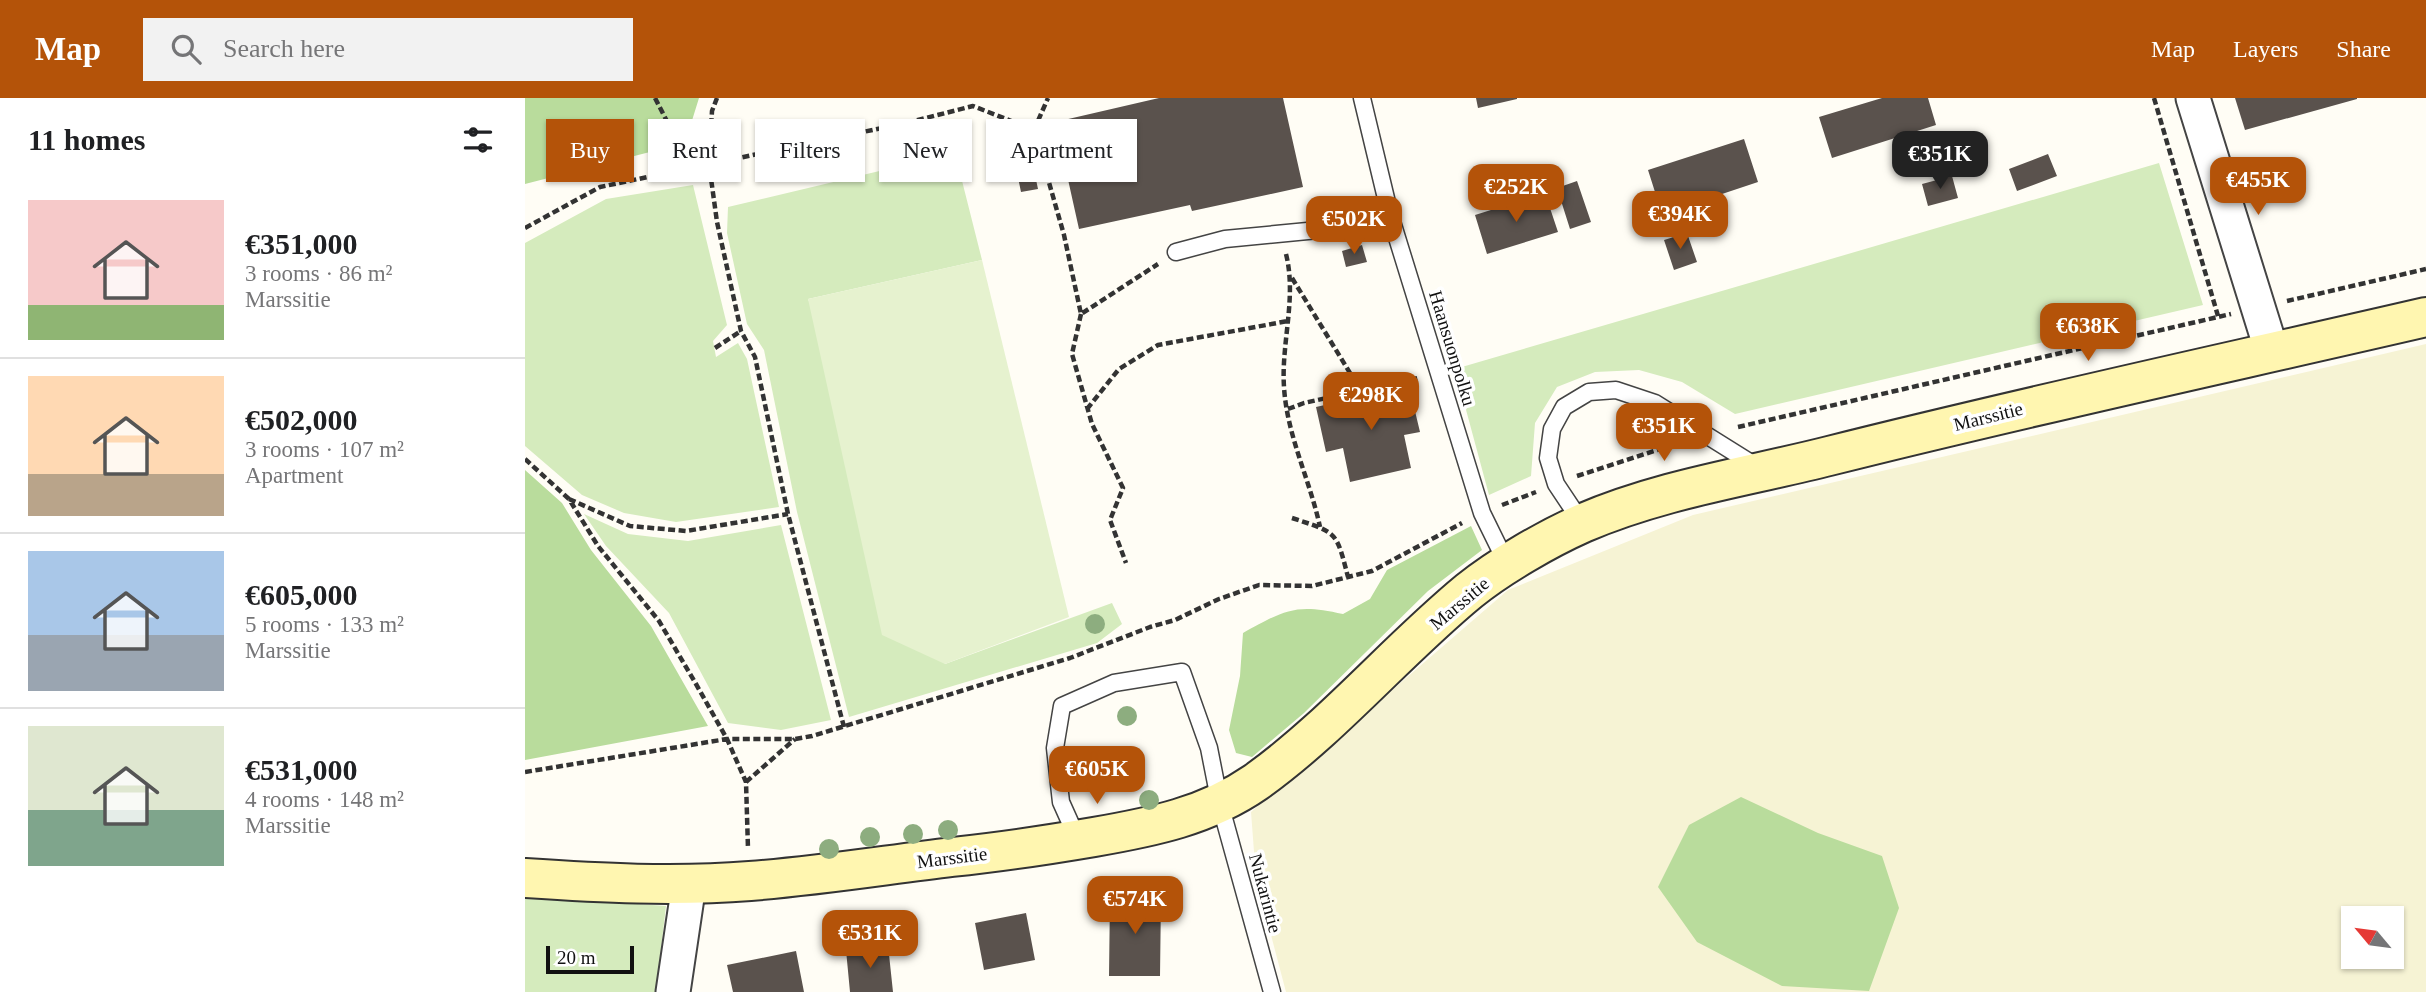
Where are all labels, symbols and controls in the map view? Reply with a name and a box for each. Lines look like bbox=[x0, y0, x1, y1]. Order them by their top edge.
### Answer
search box bbox=[143, 18, 633, 81]
icon: search bbox=[167, 30, 205, 68]
text: Map bbox=[35, 31, 101, 67]
text: Search here bbox=[223, 34, 345, 63]
text: Map bbox=[2151, 36, 2195, 62]
text: Layers bbox=[2233, 36, 2298, 62]
text: Share bbox=[2336, 36, 2391, 62]
chip: Buy bbox=[546, 119, 634, 182]
chip: Rent bbox=[648, 119, 741, 182]
chip: Filters bbox=[755, 119, 865, 182]
chip: New bbox=[879, 119, 972, 182]
chip: Apartment bbox=[986, 119, 1137, 182]
icon: filters bbox=[459, 121, 497, 159]
text: 11 homes bbox=[28, 123, 146, 156]
pin: €351K bbox=[1891, 132, 1989, 191]
text: €351K bbox=[1908, 141, 1972, 166]
pin: €455K bbox=[2209, 158, 2307, 217]
pin: €252K bbox=[1467, 164, 1565, 224]
text: €455K bbox=[2226, 167, 2290, 192]
text: €252K bbox=[1484, 174, 1548, 199]
pin: €394K bbox=[1631, 192, 1729, 251]
pin: €502K bbox=[1305, 197, 1403, 256]
text: €394K bbox=[1648, 201, 1712, 226]
text: €502K bbox=[1322, 206, 1386, 231]
text: €351,000 bbox=[245, 227, 358, 260]
icon: home bbox=[84, 228, 168, 312]
text: 3 rooms · 86 m² bbox=[245, 261, 392, 286]
text: Marssitie bbox=[245, 287, 331, 312]
street label: Haansuonpolku bbox=[1425, 288, 1480, 409]
pin: €638K bbox=[2039, 303, 2137, 363]
text: €638K bbox=[2056, 313, 2120, 338]
pin: €298K bbox=[1322, 372, 1420, 432]
text: €298K bbox=[1339, 382, 1403, 407]
street label: Marssitie bbox=[1951, 398, 2025, 435]
text: €502,000 bbox=[245, 403, 358, 436]
icon: home bbox=[84, 404, 168, 488]
pin: €351K bbox=[1615, 404, 1713, 463]
text: €351K bbox=[1632, 413, 1696, 438]
text: 3 rooms · 107 m² bbox=[245, 437, 404, 462]
text: Apartment bbox=[245, 463, 343, 488]
street label: Marssitie bbox=[1425, 573, 1493, 634]
text: €605,000 bbox=[245, 578, 358, 611]
icon: home bbox=[84, 579, 168, 663]
text: 5 rooms · 133 m² bbox=[245, 612, 404, 637]
text: Marssitie bbox=[245, 638, 331, 663]
pin: €605K bbox=[1048, 746, 1146, 806]
text: €531,000 bbox=[245, 753, 358, 786]
icon: home bbox=[84, 754, 168, 838]
text: €605K bbox=[1065, 756, 1129, 781]
text: 4 rooms · 148 m² bbox=[245, 787, 404, 812]
text: Marssitie bbox=[245, 813, 331, 838]
street label: Marssitie bbox=[916, 843, 988, 872]
street label: Nukarintie bbox=[1245, 851, 1286, 935]
pin: €574K bbox=[1086, 876, 1184, 936]
text: €574K bbox=[1103, 886, 1167, 911]
north arrow bbox=[2341, 906, 2405, 970]
map controls bbox=[2341, 906, 2404, 969]
pin: €531K bbox=[821, 910, 919, 970]
text: €531K bbox=[838, 920, 902, 945]
scale bar bbox=[546, 943, 633, 975]
text: 20 m bbox=[557, 947, 596, 968]

